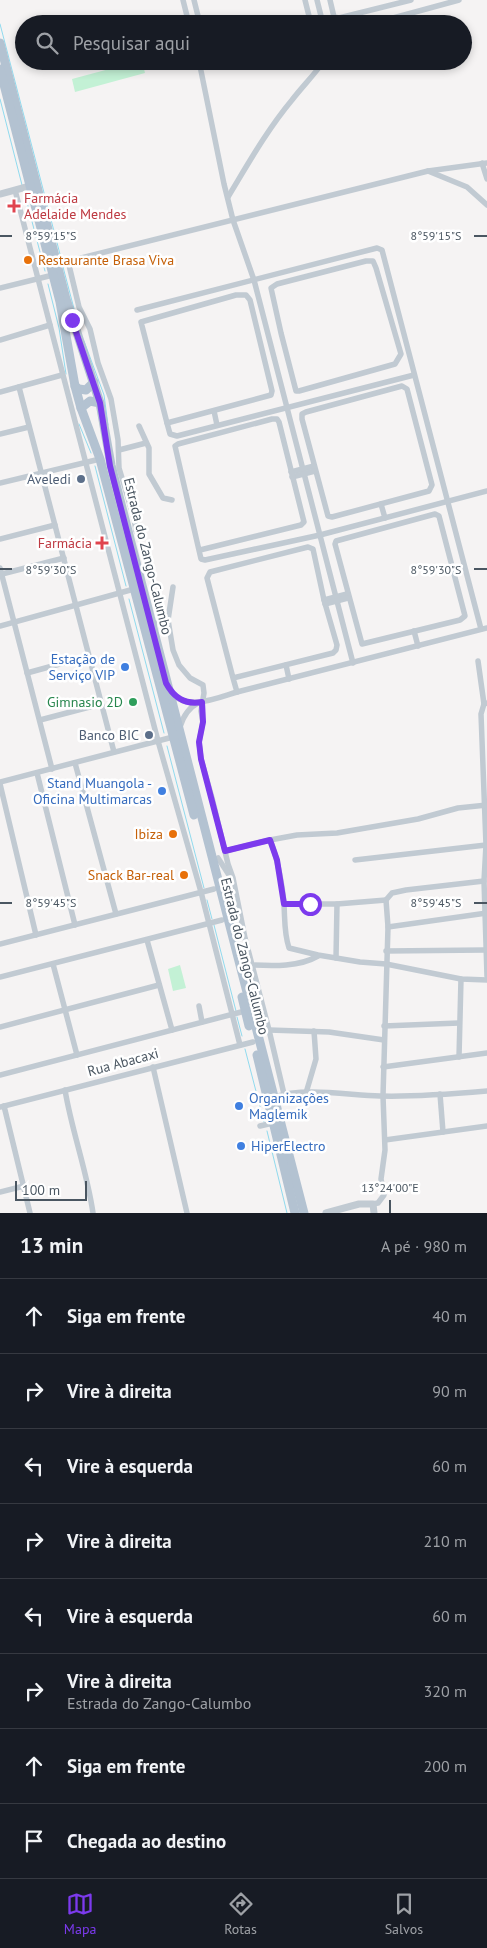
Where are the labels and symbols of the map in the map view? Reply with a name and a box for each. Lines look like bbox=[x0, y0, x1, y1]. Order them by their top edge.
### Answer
place label: Farmácia Adelaide Mendes bbox=[24, 189, 126, 223]
marker: Farmácia Adelaide Mendes bbox=[8, 200, 20, 212]
text: 8°59'15"S bbox=[26, 228, 76, 243]
text: 8°59'15"S bbox=[411, 228, 461, 243]
place label: Restaurante Brasa Viva bbox=[38, 251, 174, 269]
marker: Restaurante Brasa Viva bbox=[22, 254, 34, 266]
route end bbox=[61, 309, 84, 332]
place label: Aveledi bbox=[27, 470, 71, 488]
marker: Aveledi bbox=[75, 473, 87, 485]
street label: Estrada do Zango-Calumbo bbox=[120, 476, 176, 636]
place label: Farmácia bbox=[38, 534, 92, 552]
marker: Farmácia bbox=[96, 537, 108, 549]
text: 8°59'30"S bbox=[26, 562, 76, 577]
text: 8°59'30"S bbox=[411, 562, 461, 577]
place label: Estação de Serviço VIP bbox=[49, 650, 115, 684]
marker: Estação de Serviço VIP bbox=[119, 661, 131, 673]
place label: Gimnasio 2D bbox=[47, 693, 123, 711]
marker: Gimnasio 2D bbox=[127, 696, 139, 708]
place label: Banco BIC bbox=[79, 726, 139, 744]
marker: Banco BIC bbox=[143, 729, 155, 741]
place label: Stand Muangola - Oficina Multimarcas bbox=[33, 774, 152, 808]
marker: Stand Muangola - Oficina Multimarcas bbox=[156, 785, 168, 797]
place label: Ibiza bbox=[134, 825, 163, 843]
marker: Ibiza bbox=[167, 828, 179, 840]
place label: Snack Bar-real bbox=[88, 866, 174, 884]
marker: Snack Bar-real bbox=[178, 869, 190, 881]
street label: Estrada do Zango-Calumbo bbox=[217, 876, 273, 1036]
route start bbox=[299, 893, 322, 916]
text: 8°59'45"S bbox=[26, 895, 76, 910]
text: 8°59'45"S bbox=[411, 895, 461, 910]
street label: Rua Abacaxi bbox=[85, 1044, 161, 1080]
place label: Organizações Maglemik bbox=[249, 1089, 329, 1123]
marker: Organizações Maglemik bbox=[233, 1100, 245, 1112]
place label: HiperElectro bbox=[251, 1137, 325, 1155]
marker: HiperElectro bbox=[235, 1140, 247, 1152]
scale bar bbox=[15, 1178, 88, 1201]
text: 13°24'00"E bbox=[361, 1180, 419, 1195]

